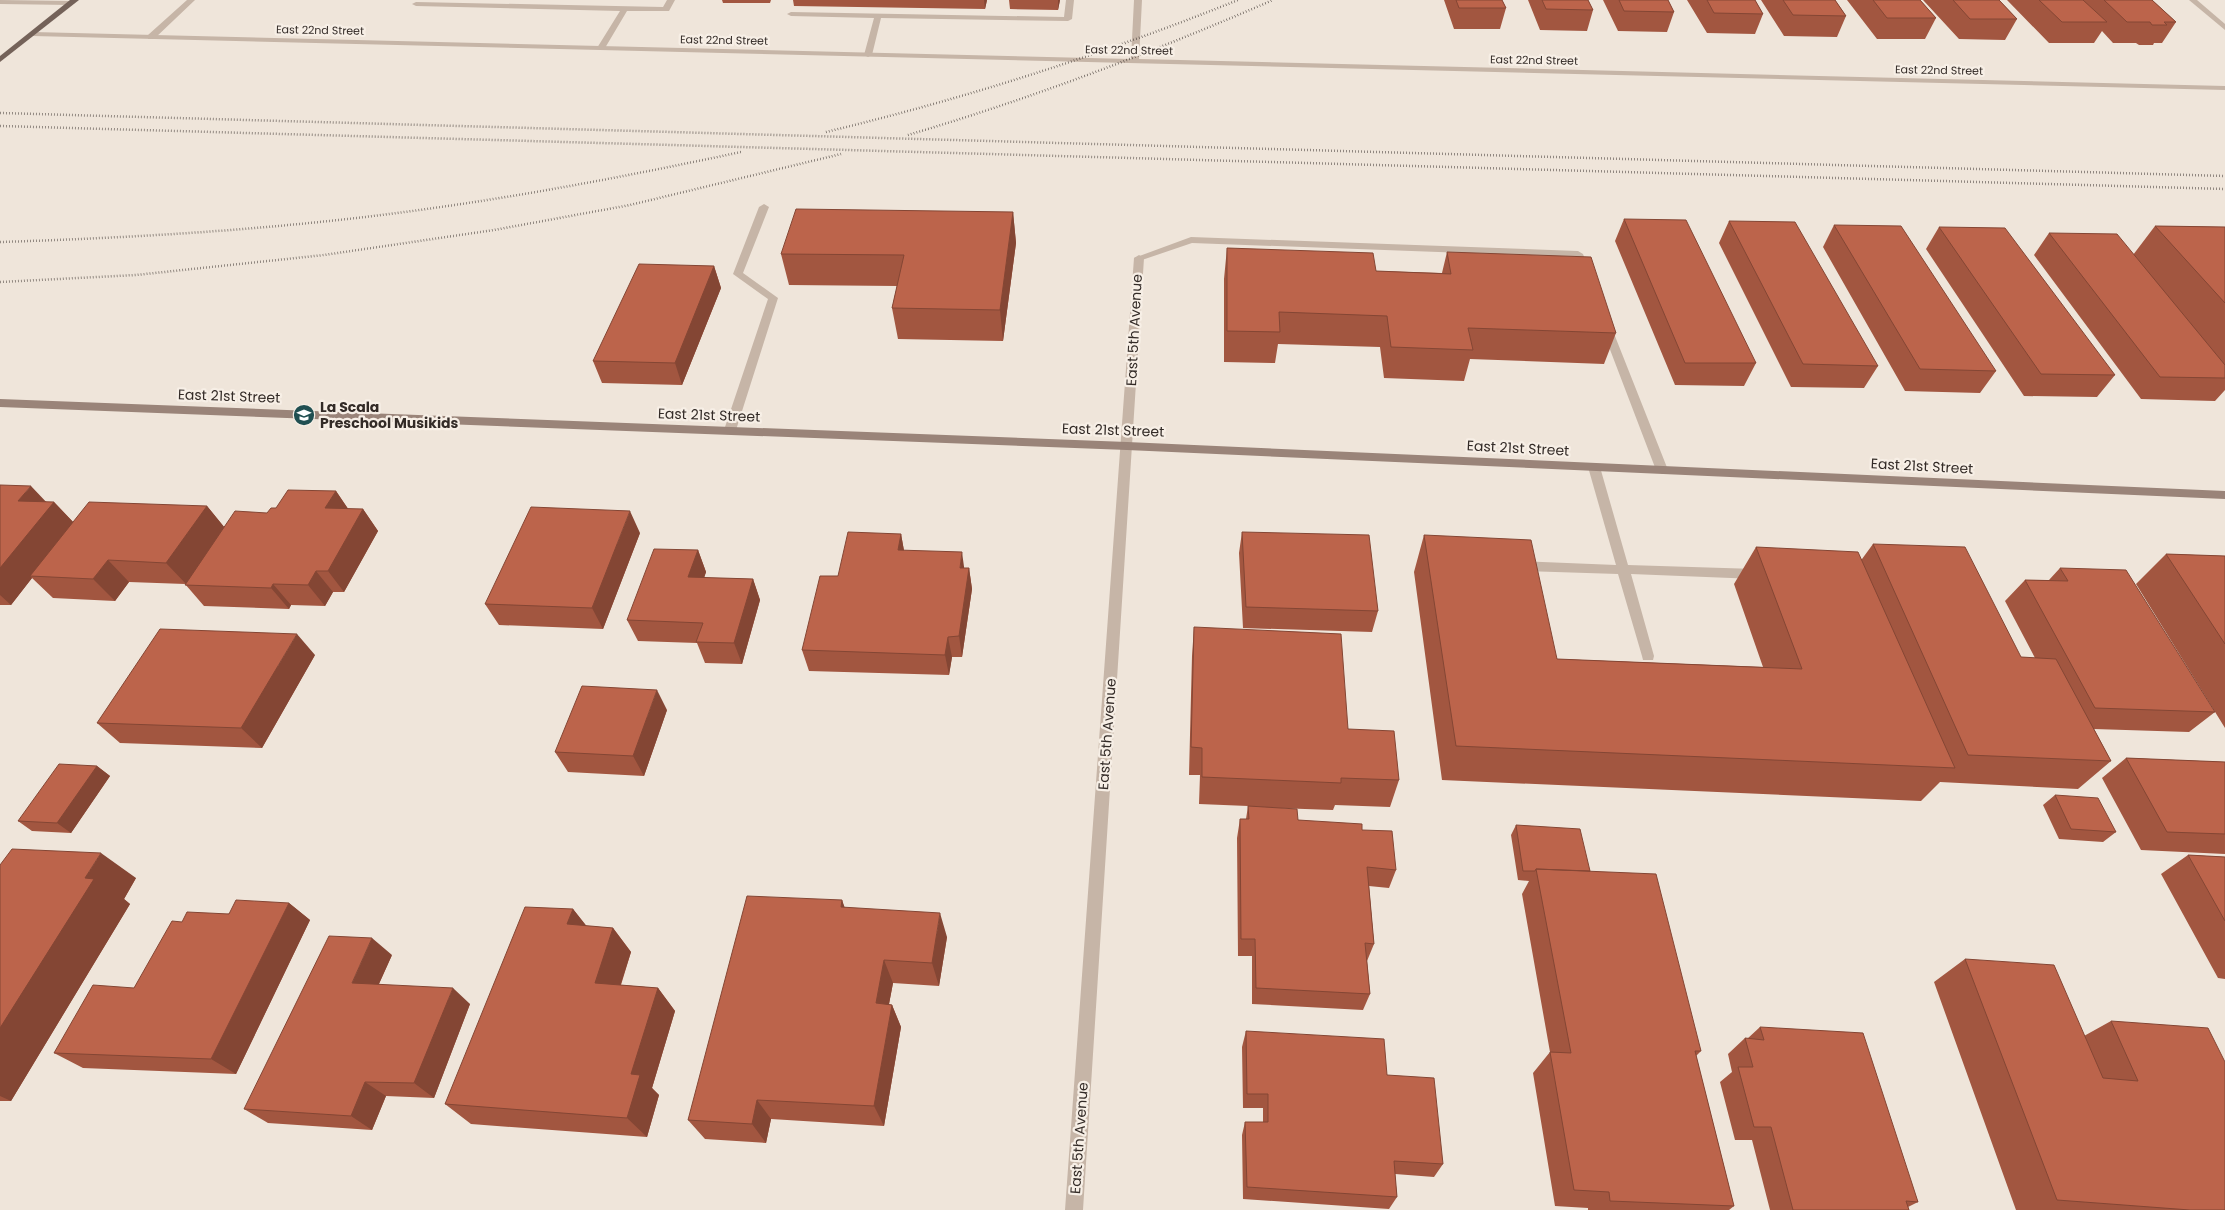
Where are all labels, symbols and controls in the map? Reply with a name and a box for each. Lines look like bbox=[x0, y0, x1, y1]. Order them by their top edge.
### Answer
street label: East 22nd Street bbox=[276, 21, 364, 39]
street label: East 22nd Street bbox=[680, 31, 768, 49]
street label: East 22nd Street bbox=[1085, 41, 1173, 59]
street label: East 22nd Street bbox=[1490, 51, 1578, 69]
street label: East 22nd Street bbox=[1895, 61, 1983, 79]
street label: East 5th Avenue bbox=[1121, 273, 1147, 386]
street label: East 21st Street bbox=[177, 384, 281, 408]
place label: La Scala Preschool Musikids bbox=[320, 397, 459, 433]
school or university icon: La Scala Preschool Musikids bbox=[292, 403, 316, 427]
street label: East 21st Street bbox=[657, 403, 761, 427]
street label: East 21st Street bbox=[1061, 418, 1165, 442]
street label: East 21st Street bbox=[1466, 435, 1570, 461]
street label: East 21st Street bbox=[1870, 453, 1974, 479]
street label: East 5th Avenue bbox=[1093, 677, 1121, 791]
street label: East 5th Avenue bbox=[1065, 1081, 1093, 1195]

